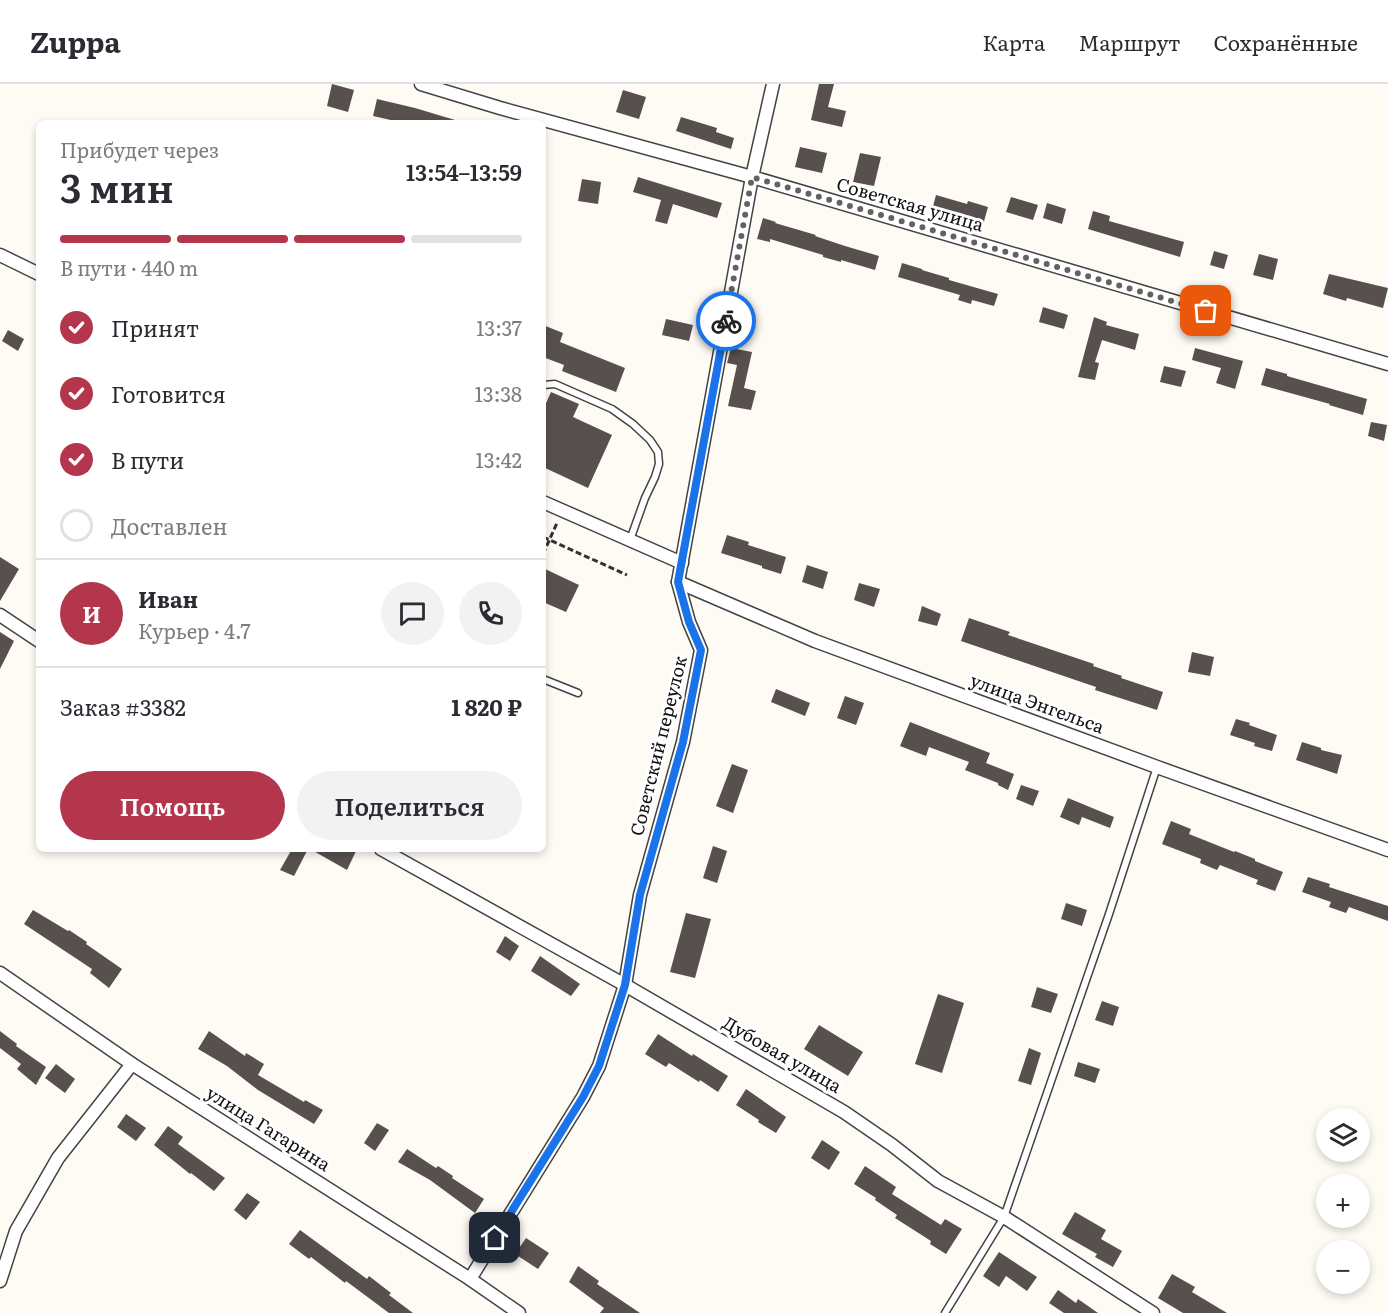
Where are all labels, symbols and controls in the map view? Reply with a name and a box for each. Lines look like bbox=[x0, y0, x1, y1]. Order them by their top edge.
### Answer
text: Zuppa bbox=[30, 20, 121, 62]
text: Карта bbox=[982, 26, 1045, 57]
text: Маршрут bbox=[1078, 26, 1180, 57]
text: Сохранённые bbox=[1213, 26, 1358, 57]
text: Прибудет через bbox=[60, 134, 219, 164]
text: 13:54–13:59 bbox=[406, 155, 522, 188]
text: 3 мин bbox=[60, 157, 174, 215]
street label: Советская улица bbox=[834, 170, 987, 238]
text: В пути · 440 m bbox=[60, 252, 198, 282]
pin bbox=[1180, 285, 1231, 336]
courier bbox=[696, 291, 756, 351]
icon: bag bbox=[1189, 294, 1222, 327]
icon: bike bbox=[710, 305, 743, 338]
icon: check bbox=[60, 311, 93, 344]
text: Принят bbox=[111, 311, 199, 344]
text: 13:37 bbox=[476, 312, 522, 342]
icon: check bbox=[60, 377, 93, 410]
text: Готовится bbox=[111, 377, 226, 410]
text: 13:38 bbox=[475, 378, 522, 408]
icon: check bbox=[60, 443, 93, 476]
text: В пути bbox=[111, 443, 184, 476]
text: 13:42 bbox=[476, 444, 522, 474]
text: Доставлен bbox=[111, 509, 228, 542]
text: Иван bbox=[138, 582, 198, 615]
button: chat bbox=[381, 582, 444, 645]
button: phone bbox=[459, 582, 522, 645]
text: И bbox=[82, 597, 101, 630]
text: Курьер · 4.7 bbox=[138, 615, 251, 645]
street label: Советский переулок bbox=[622, 652, 693, 838]
street label: улица Энгельса bbox=[967, 666, 1109, 739]
text: Заказ #3382 bbox=[60, 690, 186, 723]
text: 1 820 ₽ bbox=[451, 690, 522, 723]
button: Помощь bbox=[60, 771, 285, 840]
button: Поделиться bbox=[297, 771, 522, 840]
street label: Дубовая улица bbox=[718, 1009, 847, 1099]
street label: улица Гагарина bbox=[201, 1079, 337, 1177]
map controls bbox=[1316, 1108, 1370, 1294]
button: layers bbox=[1316, 1108, 1370, 1162]
button: + bbox=[1316, 1174, 1370, 1228]
pin bbox=[469, 1212, 520, 1263]
icon: home bbox=[478, 1221, 511, 1254]
button: − bbox=[1316, 1240, 1370, 1294]

